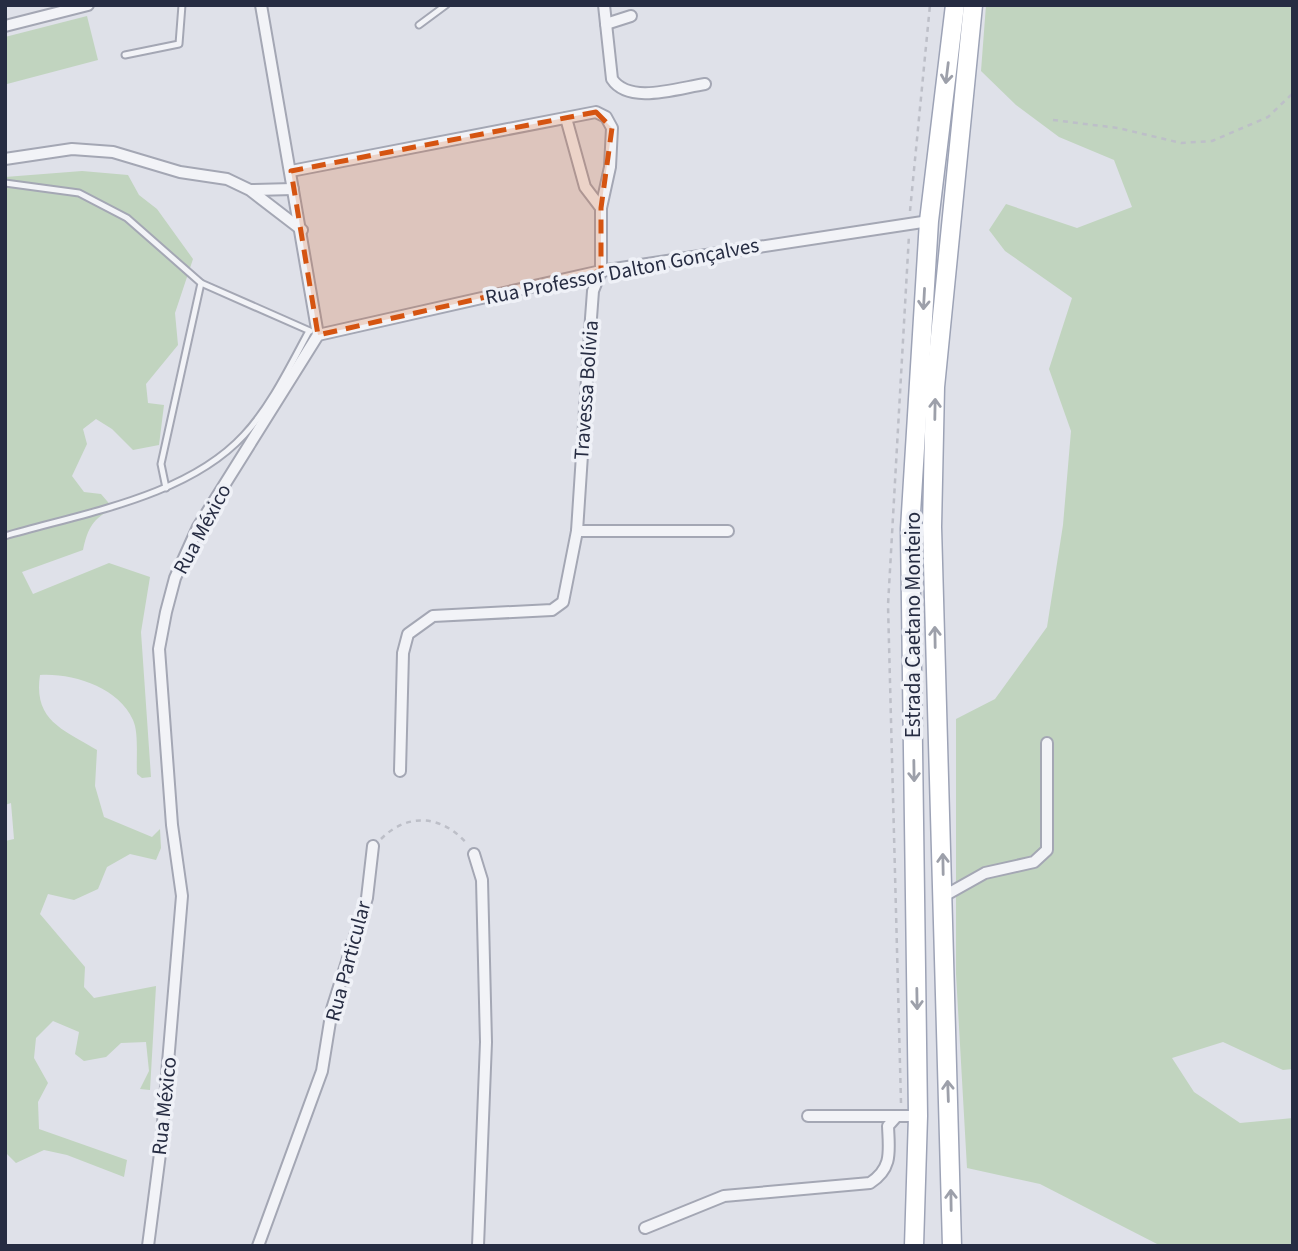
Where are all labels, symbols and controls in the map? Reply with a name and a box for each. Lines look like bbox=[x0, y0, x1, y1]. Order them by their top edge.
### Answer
one-way arrow bbox=[941, 61, 954, 84]
street label: Rua Professor Dalton Gonçalves bbox=[483, 230, 762, 312]
one-way arrow bbox=[918, 288, 931, 311]
street label: Travessa Bolívia bbox=[566, 319, 606, 461]
one-way arrow bbox=[928, 398, 941, 421]
street label: Rua México bbox=[166, 478, 238, 580]
street label: Estrada Caetano Monteiro bbox=[898, 512, 928, 738]
one-way arrow bbox=[928, 625, 941, 648]
one-way arrow bbox=[907, 760, 921, 783]
one-way arrow bbox=[936, 853, 950, 876]
street label: Rua Particular bbox=[318, 897, 379, 1025]
one-way arrow bbox=[910, 987, 924, 1010]
street label: Rua México bbox=[144, 1055, 184, 1157]
one-way arrow bbox=[941, 1080, 954, 1103]
one-way arrow bbox=[944, 1189, 957, 1212]

